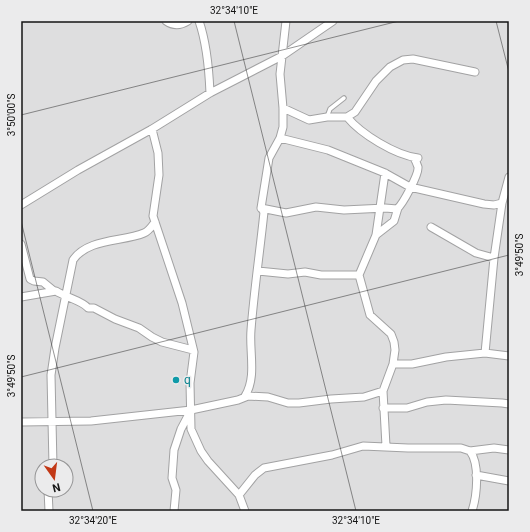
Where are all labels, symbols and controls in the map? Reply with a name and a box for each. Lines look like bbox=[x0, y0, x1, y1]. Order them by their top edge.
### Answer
text: 32°34'10"E bbox=[210, 5, 258, 16]
text: 3°50'00"S bbox=[6, 94, 17, 136]
text: 3°49'50"S bbox=[514, 234, 525, 276]
text: 3°49'50"S bbox=[6, 355, 17, 397]
place label: q bbox=[184, 373, 191, 387]
marker: q bbox=[171, 375, 181, 385]
north arrow bbox=[34, 458, 74, 498]
text: N bbox=[51, 480, 62, 495]
text: 32°34'20"E bbox=[69, 515, 117, 526]
text: 32°34'10"E bbox=[332, 515, 380, 526]

